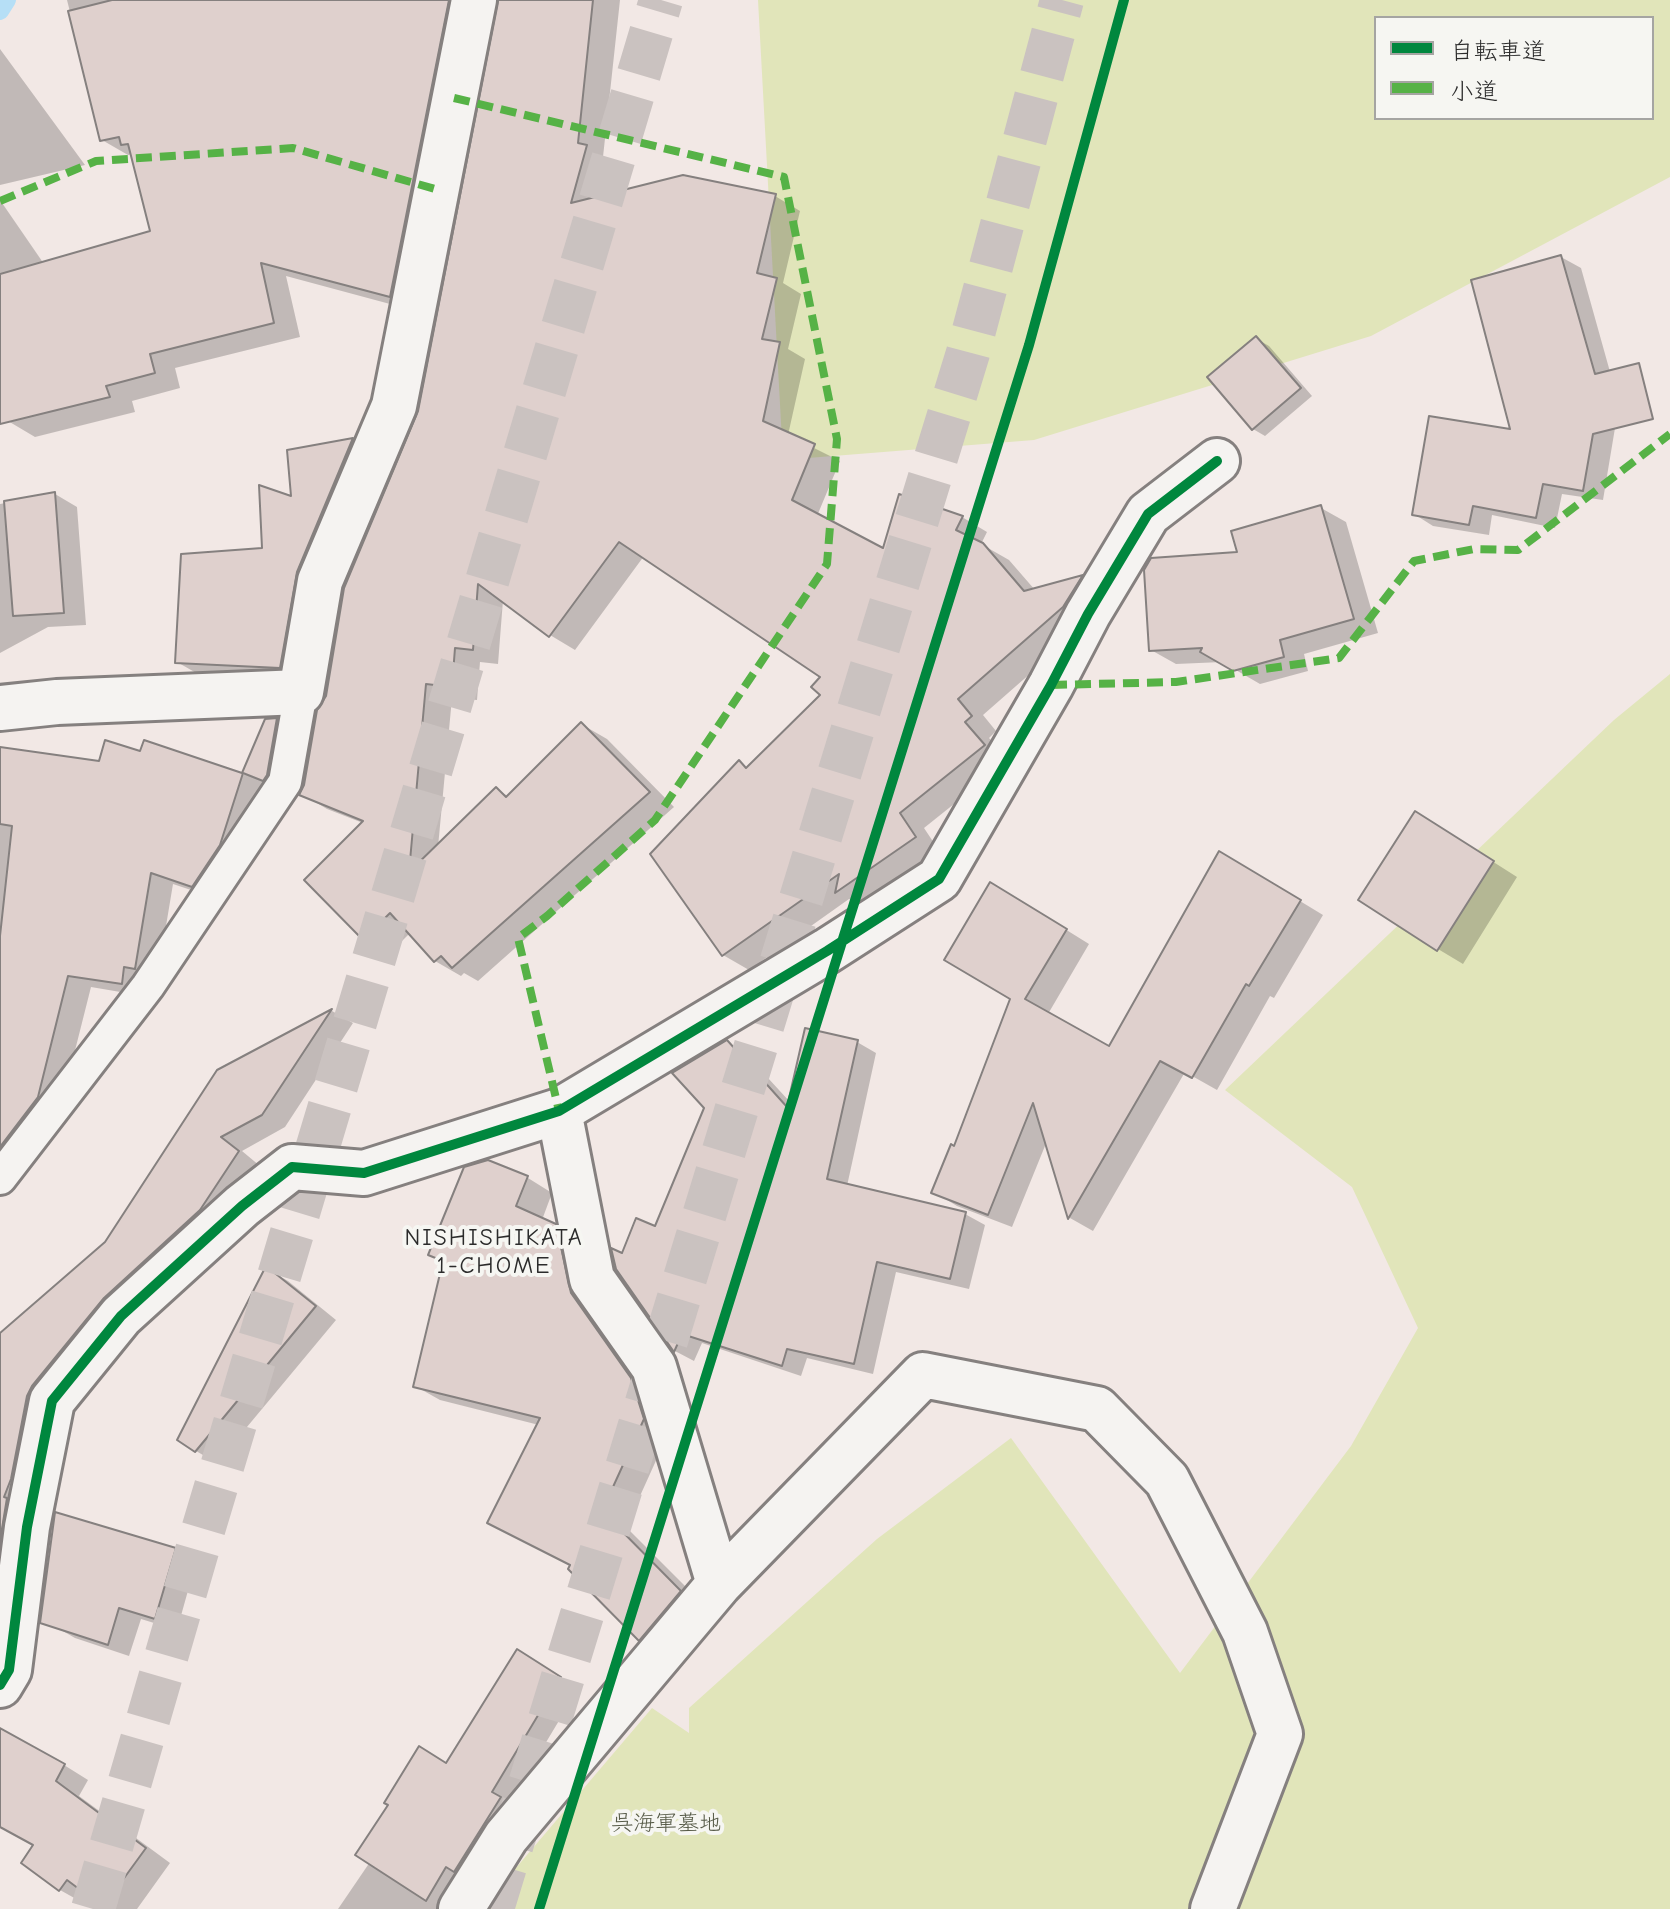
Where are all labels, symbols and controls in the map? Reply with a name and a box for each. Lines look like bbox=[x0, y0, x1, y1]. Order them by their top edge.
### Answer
legend bbox=[1374, 16, 1654, 120]
text: 自転車道 bbox=[1450, 37, 1546, 65]
text: 小道 bbox=[1450, 77, 1498, 105]
district label: NISHISHIKATA 1-CHOME bbox=[404, 1224, 584, 1280]
park label: 呉海軍墓地 bbox=[611, 1811, 721, 1837]

